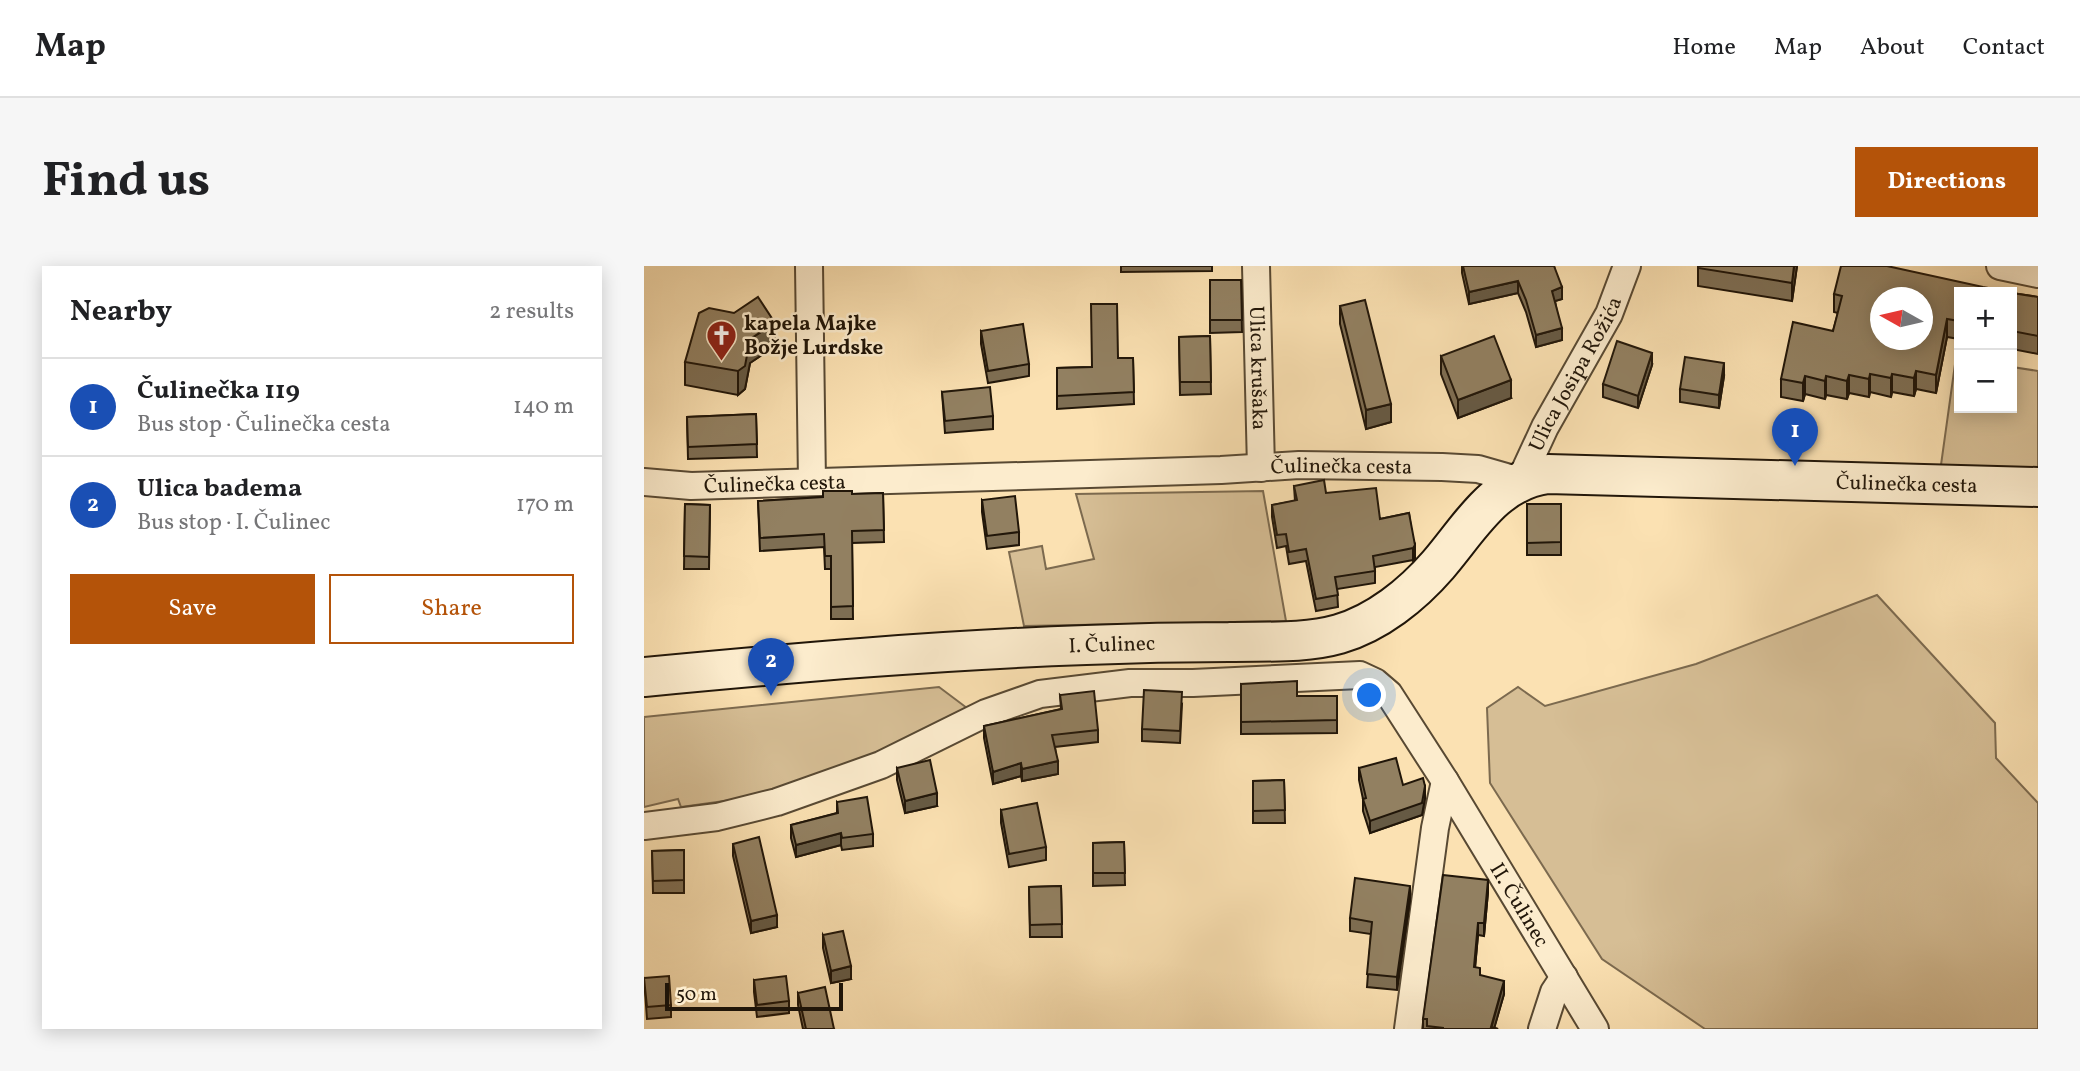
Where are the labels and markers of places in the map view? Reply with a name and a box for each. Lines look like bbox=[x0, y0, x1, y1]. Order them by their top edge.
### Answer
place label: kapela Majke Božje Lurdske bbox=[744, 310, 883, 363]
church icon: kapela Majke Božje Lurdske bbox=[704, 318, 738, 362]
pin: 1 bbox=[1772, 408, 1818, 466]
pin: 2 bbox=[748, 638, 794, 696]

